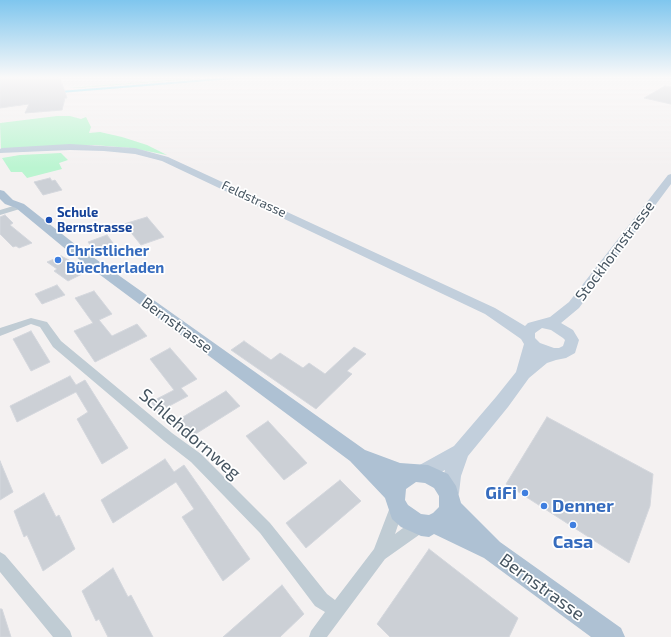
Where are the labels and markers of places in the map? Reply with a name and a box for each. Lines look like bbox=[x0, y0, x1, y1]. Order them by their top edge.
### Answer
place label: Schule Bernstrasse bbox=[57, 205, 132, 236]
marker: Schule Bernstrasse bbox=[44, 215, 54, 225]
place label: Christlicher Büecherladen bbox=[66, 242, 164, 277]
marker: Christlicher Büecherladen bbox=[53, 255, 63, 265]
place label: GiFi bbox=[485, 482, 517, 504]
marker: GiFi bbox=[520, 488, 530, 498]
place label: Denner bbox=[552, 495, 614, 517]
marker: Denner bbox=[539, 501, 549, 511]
marker: Casa bbox=[568, 520, 578, 530]
place label: Casa bbox=[553, 531, 593, 553]

